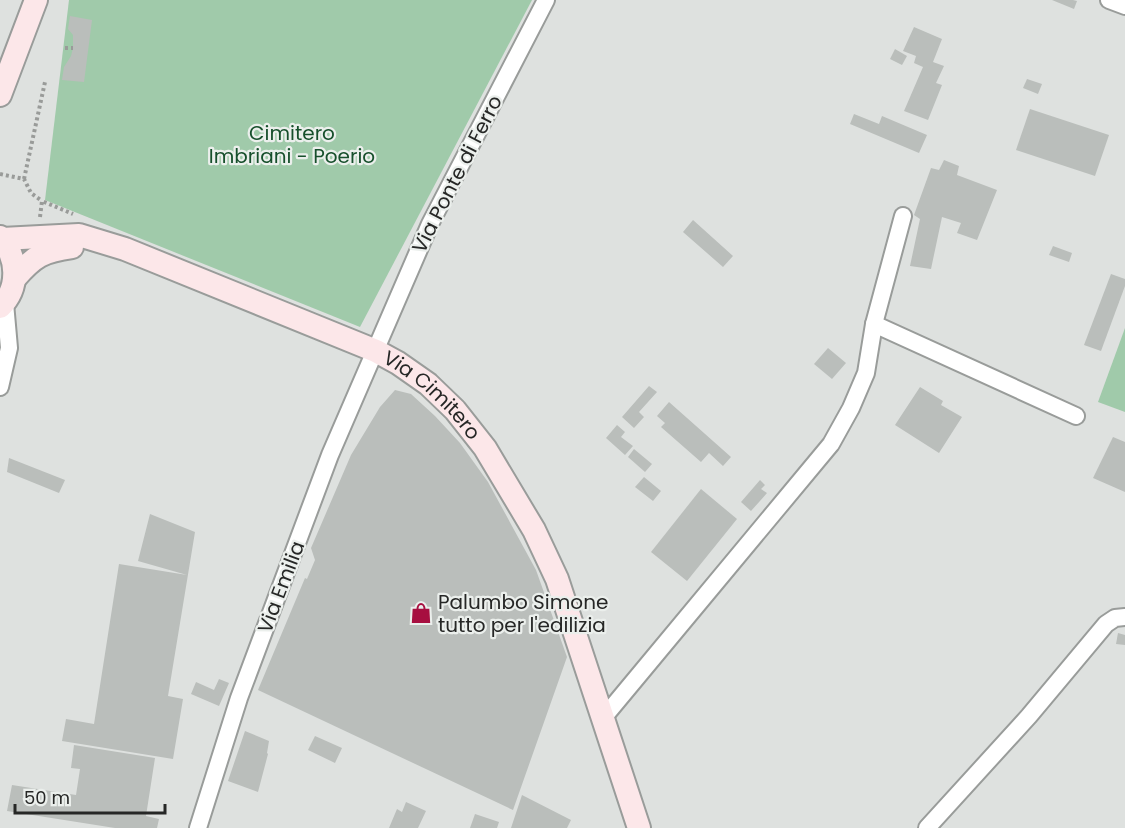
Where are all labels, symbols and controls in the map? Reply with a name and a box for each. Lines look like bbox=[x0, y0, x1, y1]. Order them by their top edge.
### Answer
street label: Via Ponte di Ferro bbox=[405, 90, 509, 258]
park label: Cimitero Imbriani - Poerio bbox=[209, 119, 375, 170]
street label: Via Cimitero bbox=[378, 344, 487, 446]
street label: Via Emilia bbox=[251, 537, 311, 637]
place label: Palumbo Simone tutto per l'edilizia bbox=[438, 588, 608, 639]
shop icon: Palumbo Simone tutto per l'edilizia bbox=[409, 601, 433, 625]
scale bar bbox=[15, 777, 165, 815]
text: 50 m bbox=[24, 785, 70, 810]

